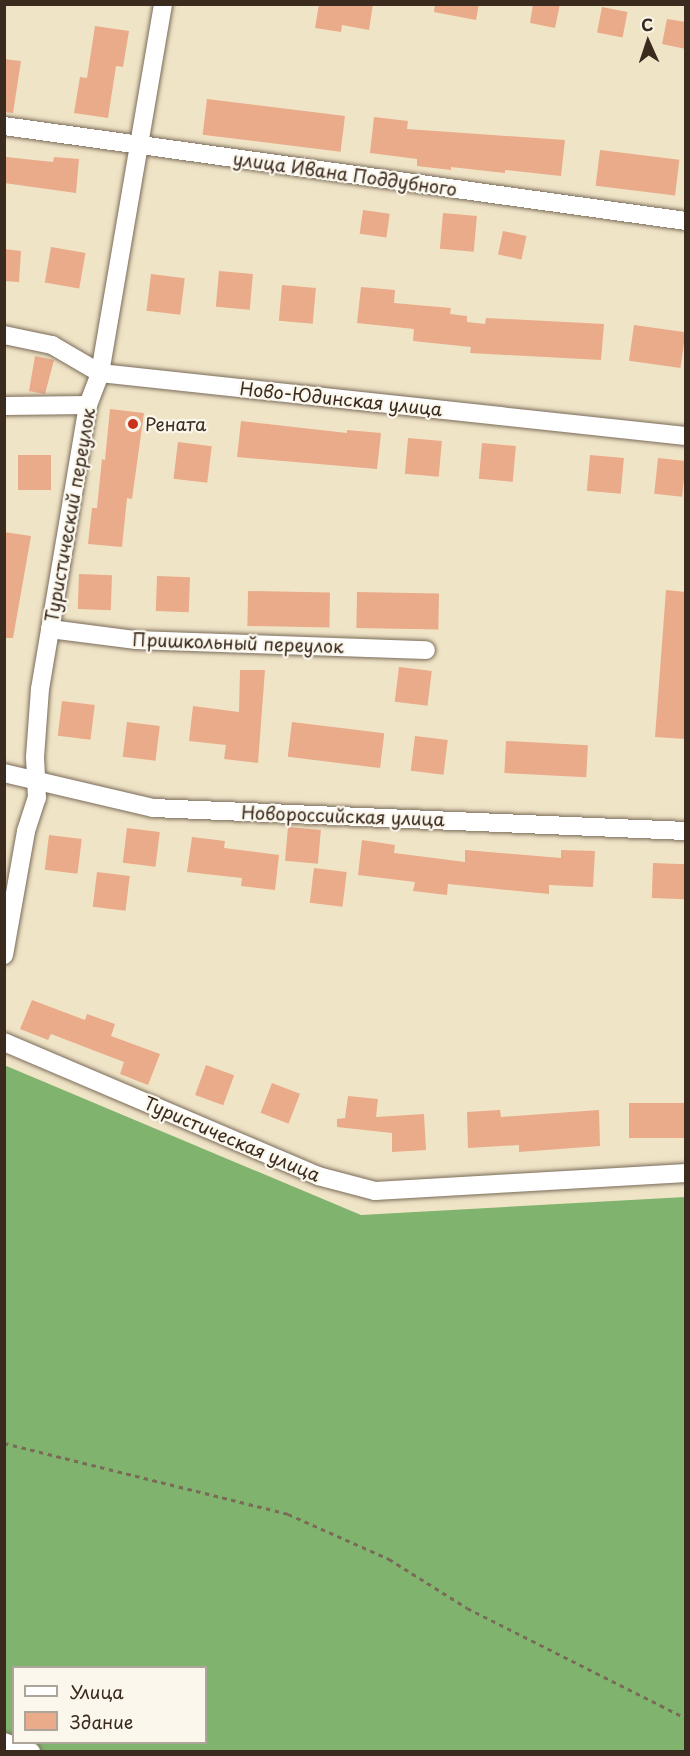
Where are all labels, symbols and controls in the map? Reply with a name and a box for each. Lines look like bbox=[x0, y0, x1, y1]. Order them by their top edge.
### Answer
north arrow bbox=[618, 12, 678, 72]
text: С bbox=[640, 12, 654, 36]
street label: улица Ивана Поддубного bbox=[230, 147, 460, 201]
street label: Ново-Юдинская улица bbox=[238, 378, 444, 420]
street label: Туристический переулок bbox=[41, 406, 99, 624]
place label: Рената bbox=[145, 413, 206, 435]
marker: Рената bbox=[126, 417, 140, 431]
street label: Пришкольный переулок bbox=[132, 629, 344, 657]
street label: Новороссийская улица bbox=[240, 802, 446, 830]
street label: Туристическая улица bbox=[140, 1092, 324, 1186]
legend bbox=[12, 1666, 207, 1744]
text: Улица bbox=[70, 1678, 124, 1705]
text: Здание bbox=[70, 1708, 133, 1735]

